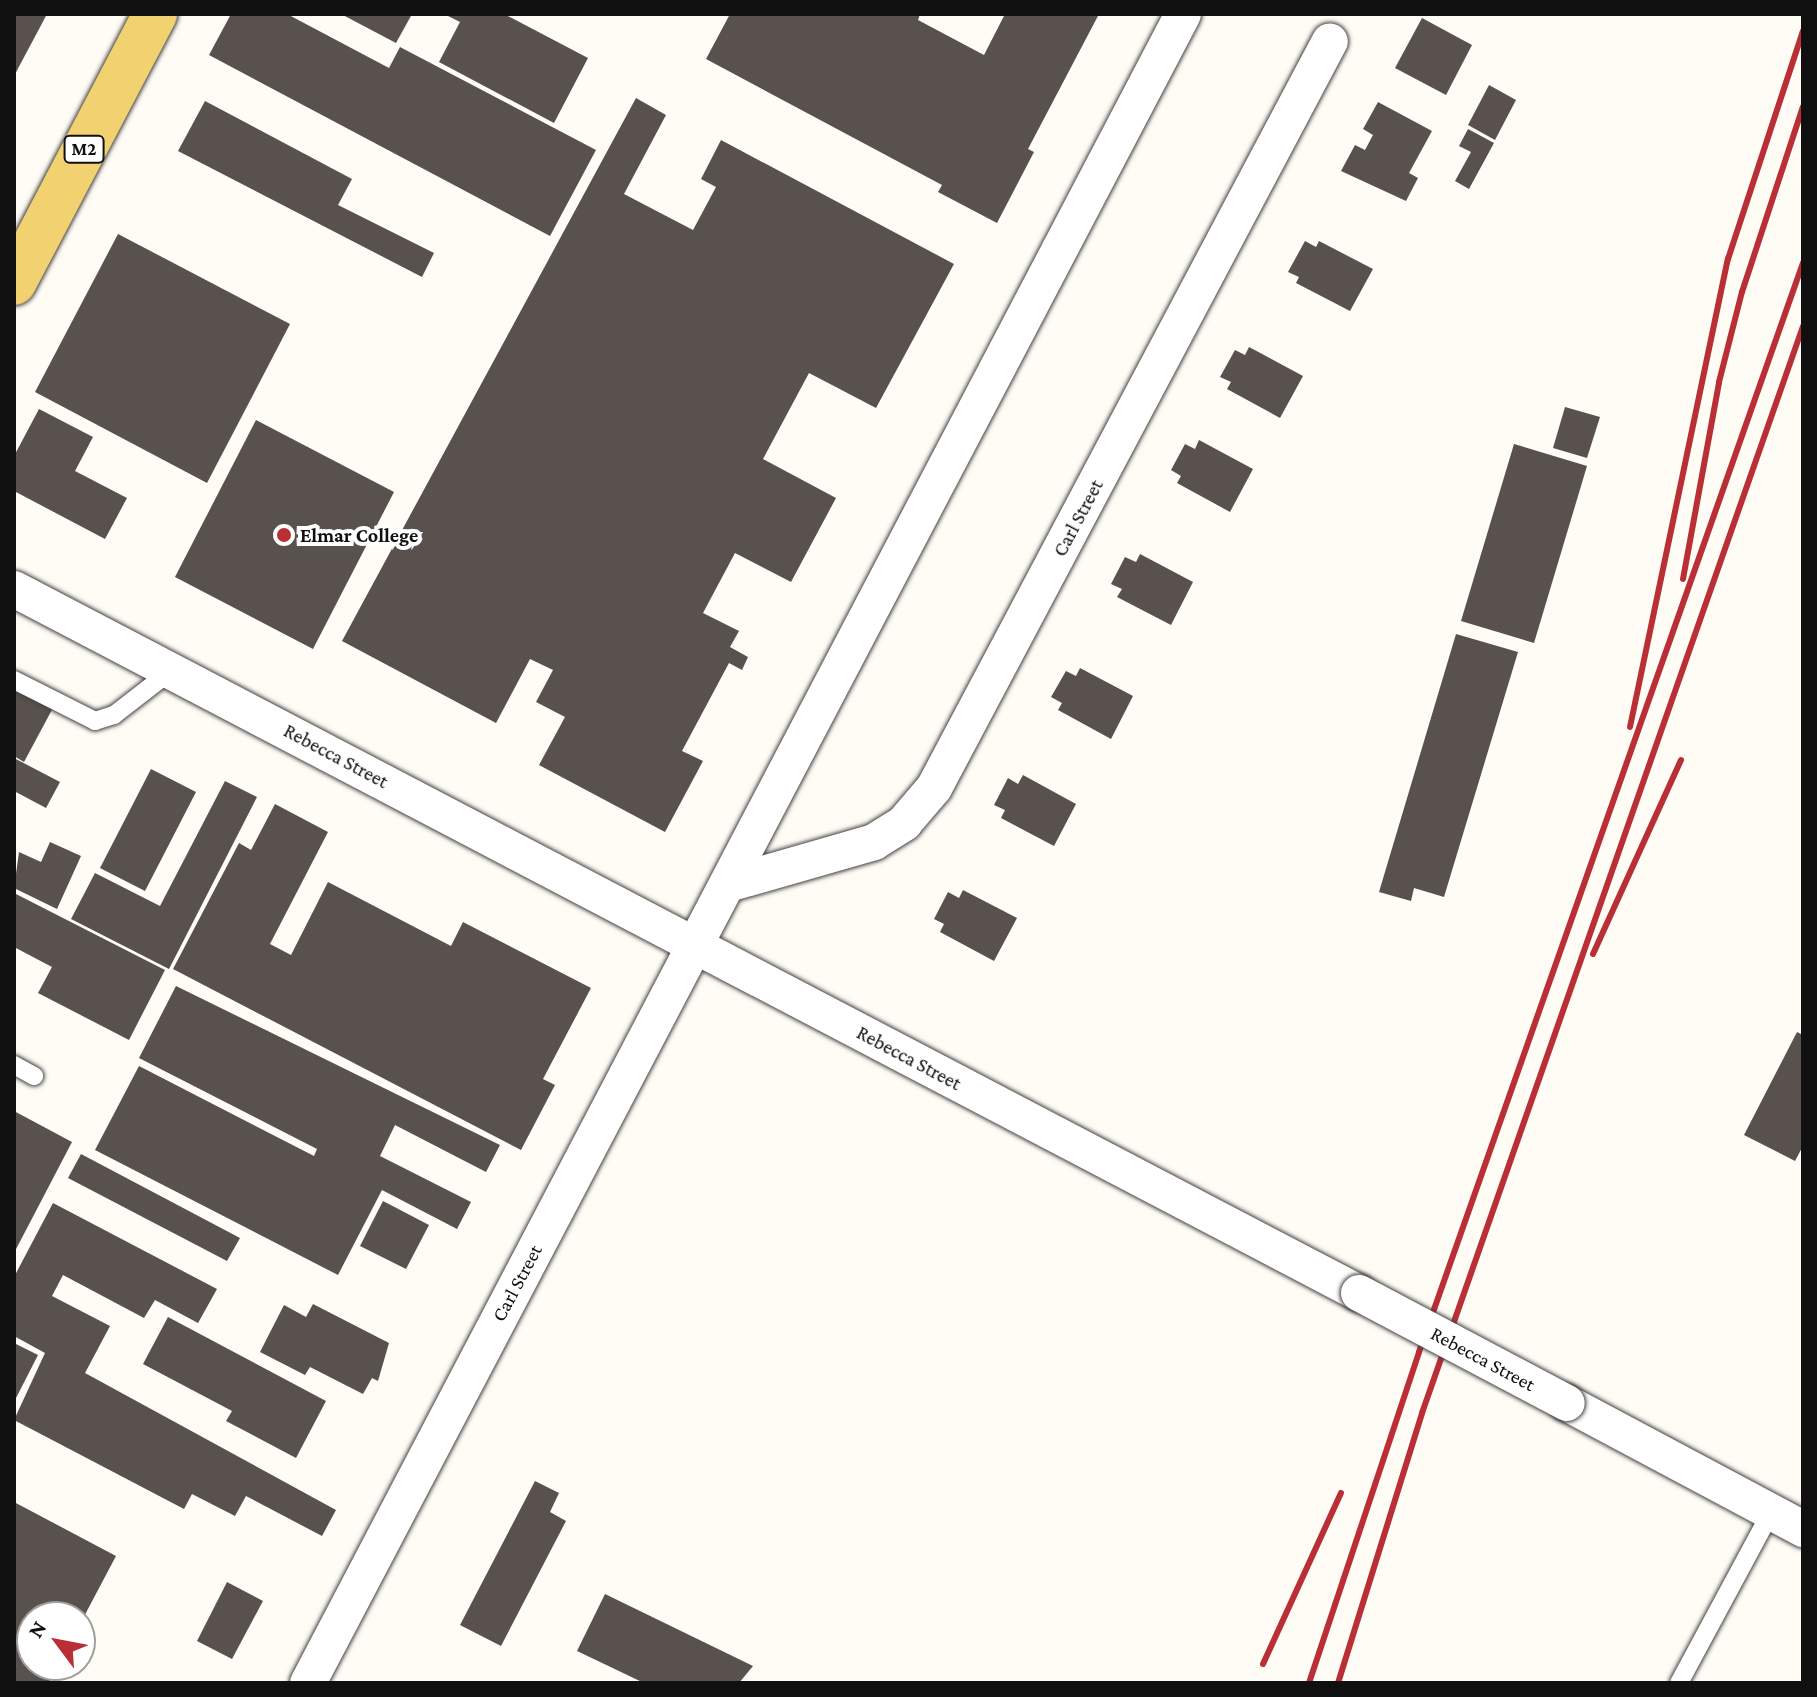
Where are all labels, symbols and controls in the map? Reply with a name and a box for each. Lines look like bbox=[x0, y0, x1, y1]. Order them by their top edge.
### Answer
road number: M2 bbox=[62, 135, 106, 163]
street label: Carl Street bbox=[1048, 475, 1108, 561]
place label: Elmar College bbox=[300, 523, 418, 547]
marker: Elmar College bbox=[275, 526, 293, 544]
street label: Rebecca Street bbox=[280, 718, 392, 794]
street label: Rebecca Street bbox=[853, 1020, 965, 1096]
street label: Carl Street bbox=[487, 1240, 547, 1326]
street label: Rebecca Street bbox=[1427, 1321, 1539, 1397]
north arrow bbox=[16, 1601, 96, 1681]
text: N bbox=[22, 1616, 51, 1642]

